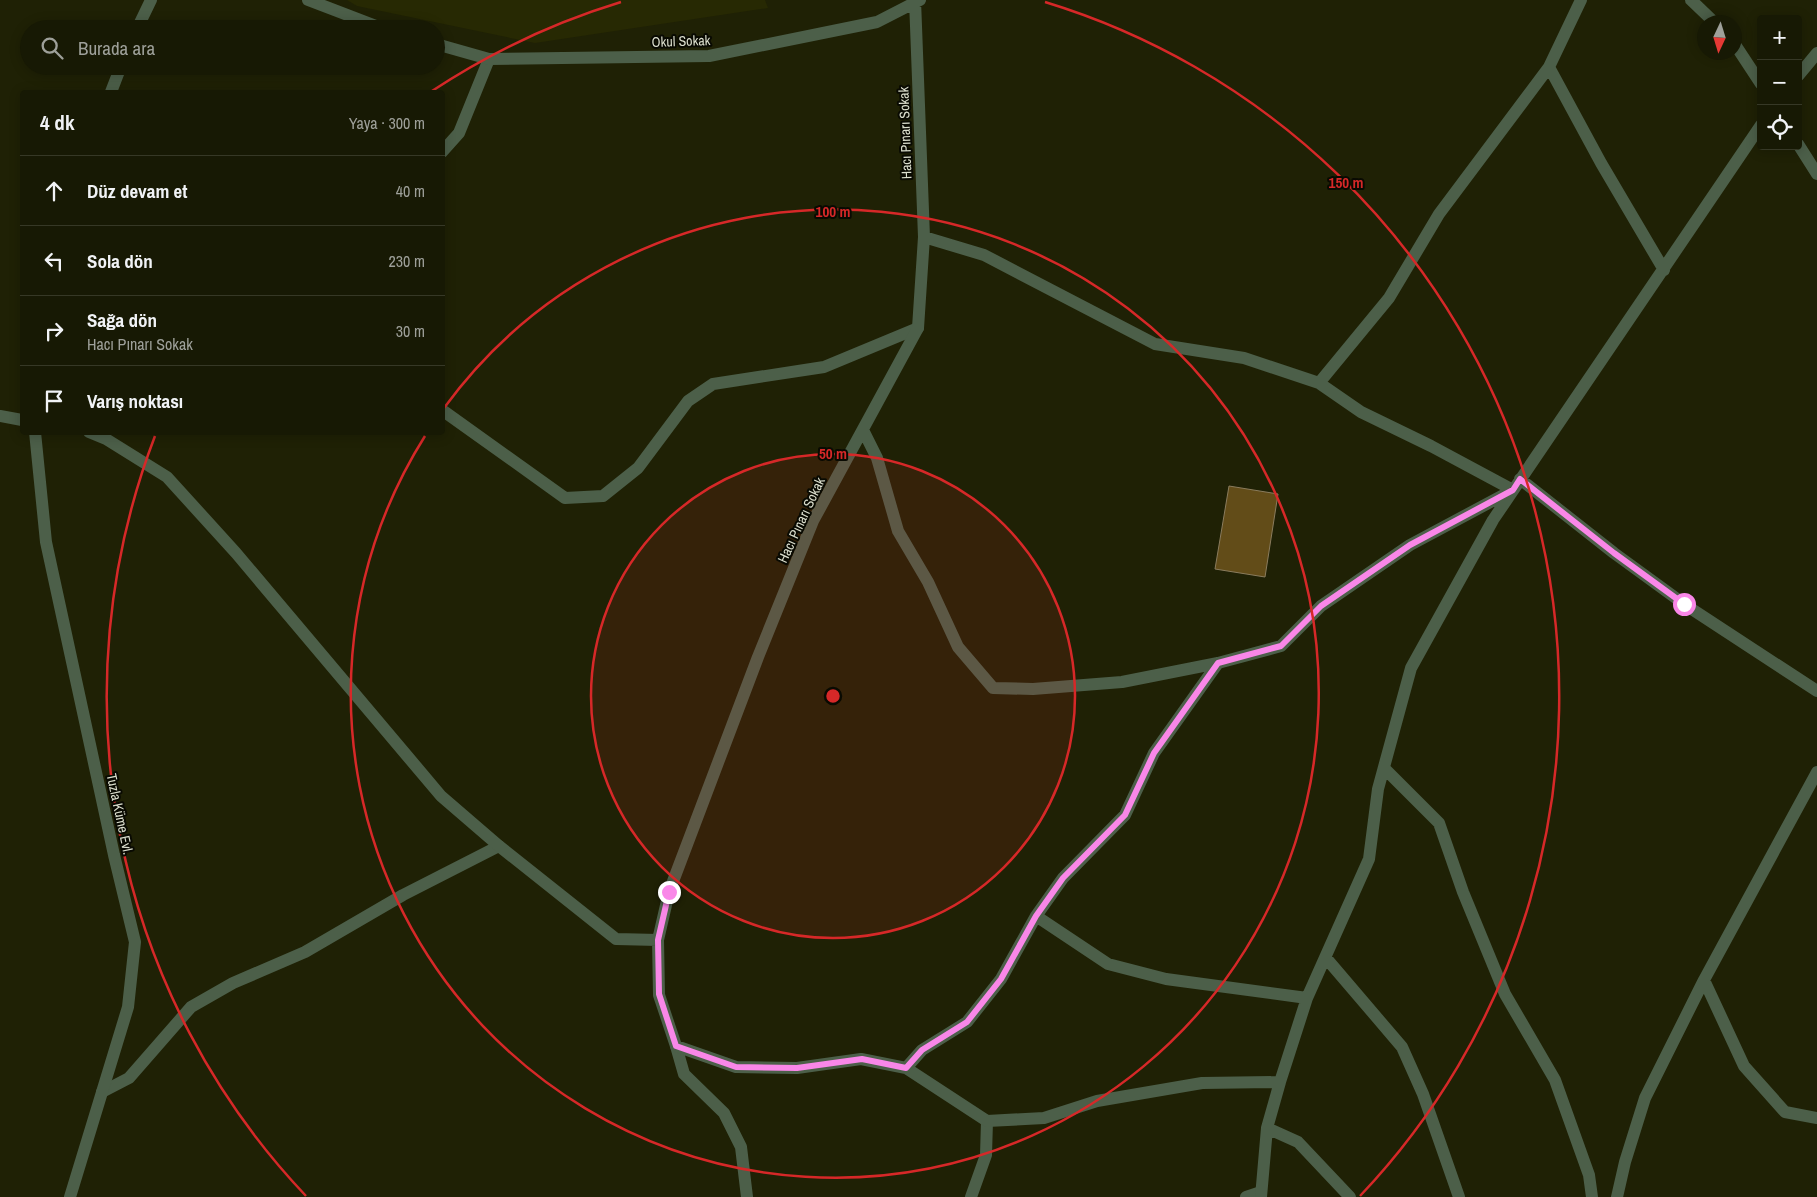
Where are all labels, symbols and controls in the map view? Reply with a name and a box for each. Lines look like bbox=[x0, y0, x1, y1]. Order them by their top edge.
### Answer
north arrow bbox=[1697, 15, 1742, 60]
map controls bbox=[1757, 15, 1802, 150]
button: + bbox=[1757, 15, 1802, 60]
search box bbox=[20, 20, 445, 75]
street label: Okul Sokak bbox=[651, 31, 711, 51]
icon: search bbox=[38, 34, 66, 62]
text: Burada ara bbox=[78, 35, 155, 61]
button: − bbox=[1757, 60, 1802, 105]
street label: Hacı Pınarı Sokak bbox=[894, 86, 916, 180]
button: locate bbox=[1757, 105, 1802, 150]
text: 4 dk bbox=[40, 108, 74, 137]
text: Yaya · 300 m bbox=[349, 112, 425, 134]
text: 150 m bbox=[1329, 172, 1363, 193]
icon: ahead bbox=[40, 177, 68, 205]
text: Düz devam et bbox=[87, 178, 187, 204]
text: 40 m bbox=[396, 180, 425, 202]
text: 100 m bbox=[816, 201, 850, 222]
icon: left bbox=[40, 247, 68, 275]
text: Sola dön bbox=[87, 248, 153, 274]
text: 230 m bbox=[389, 250, 425, 272]
text: Sağa dön bbox=[87, 307, 157, 333]
icon: right bbox=[40, 317, 68, 345]
text: 30 m bbox=[396, 320, 425, 342]
text: Hacı Pınarı Sokak bbox=[87, 333, 193, 355]
icon: arrive bbox=[40, 387, 68, 415]
text: Varış noktası bbox=[87, 388, 183, 414]
text: 50 m bbox=[819, 443, 847, 464]
street label: Hacı Pınarı Sokak bbox=[773, 474, 829, 566]
route start bbox=[1673, 593, 1696, 616]
centre of rings bbox=[824, 687, 842, 705]
street label: Tuzla Küme Evl. bbox=[103, 772, 137, 856]
route end bbox=[658, 881, 681, 904]

